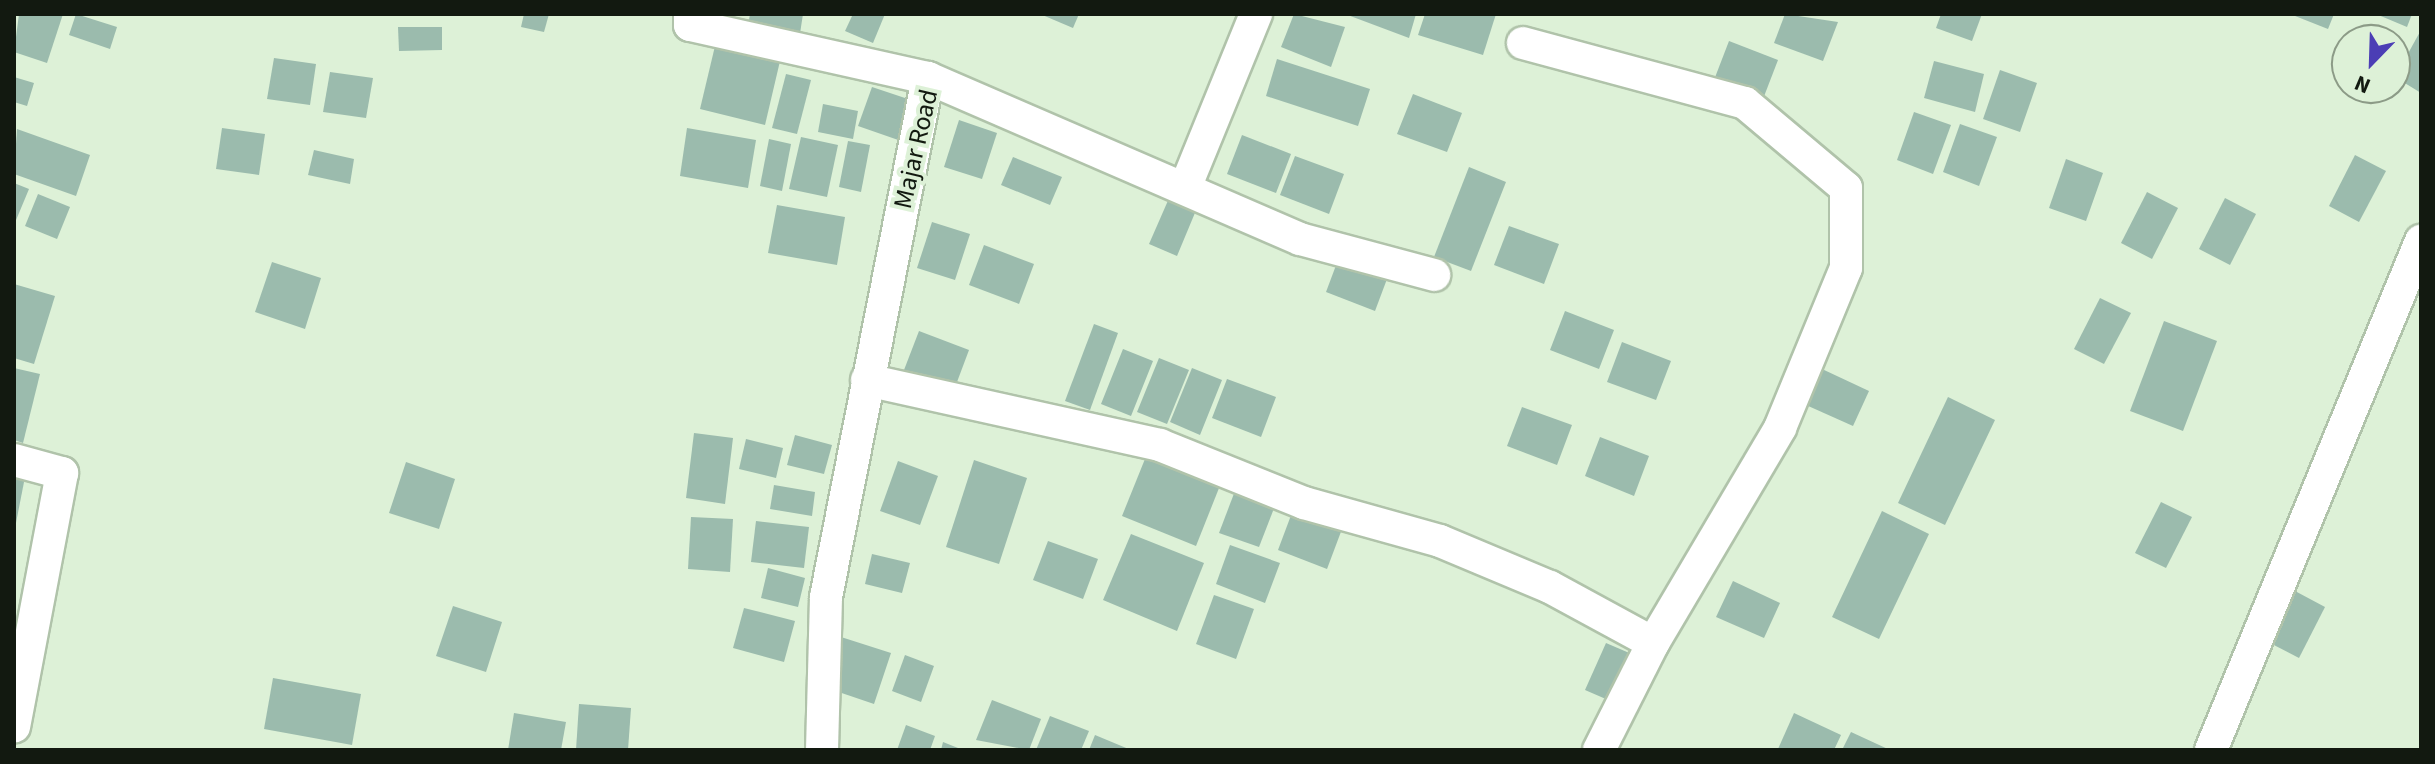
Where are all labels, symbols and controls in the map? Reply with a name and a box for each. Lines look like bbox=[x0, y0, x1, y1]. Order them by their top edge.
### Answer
north arrow bbox=[2331, 24, 2411, 104]
text: N bbox=[2349, 67, 2375, 102]
street label: Majar Road bbox=[887, 86, 945, 212]

